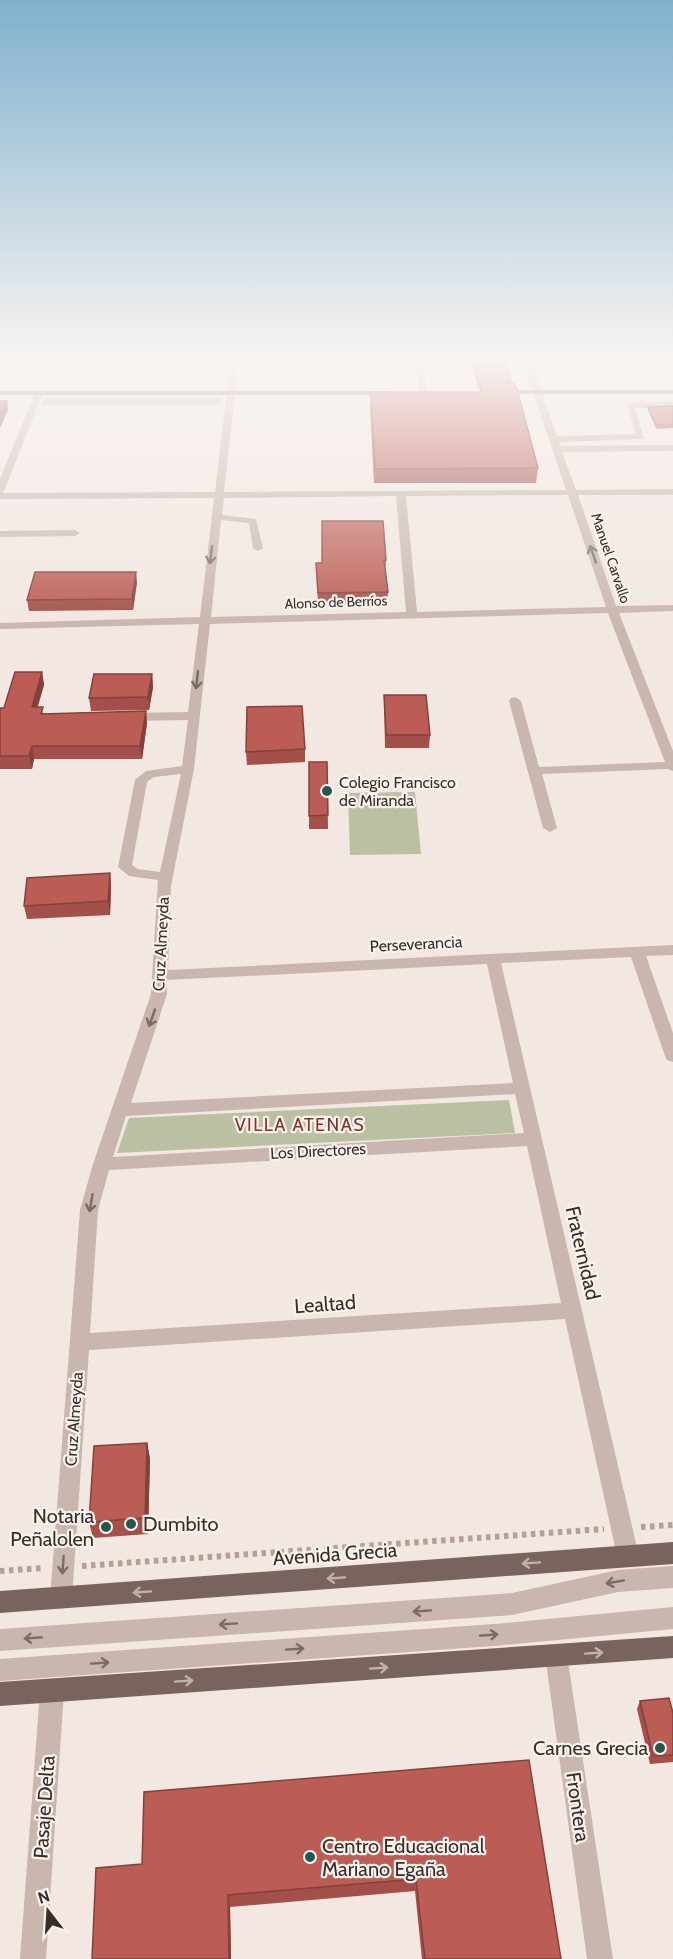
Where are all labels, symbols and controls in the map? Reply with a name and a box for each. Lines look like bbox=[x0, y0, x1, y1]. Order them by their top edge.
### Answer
street label: Manuel Carvallo bbox=[587, 510, 635, 606]
one-way arrow bbox=[206, 545, 217, 565]
one-way arrow bbox=[587, 545, 598, 564]
street label: Alonso de Berríos bbox=[284, 591, 388, 613]
one-way arrow bbox=[191, 670, 202, 690]
place label: Colegio Francisco de Miranda bbox=[339, 773, 456, 810]
marker: Colegio Francisco de Miranda bbox=[320, 784, 334, 798]
street label: Cruz Almeyda bbox=[149, 896, 173, 992]
street label: Perseverancia bbox=[369, 932, 463, 956]
one-way arrow bbox=[146, 1008, 157, 1027]
district label: VILLA ATENAS bbox=[235, 1114, 365, 1136]
street label: Los Directores bbox=[270, 1139, 367, 1163]
one-way arrow bbox=[85, 1193, 96, 1212]
street label: Fraternidad bbox=[561, 1204, 605, 1302]
street label: Lealtad bbox=[293, 1290, 357, 1318]
street label: Cruz Almeyda bbox=[61, 1371, 87, 1467]
place label: Notaria Peñalolen bbox=[10, 1504, 94, 1551]
place label: Dumbito bbox=[143, 1512, 218, 1536]
marker: Dumbito bbox=[124, 1517, 138, 1531]
marker: Notaria Peñalolen bbox=[99, 1520, 113, 1534]
street label: Avenida Grecia bbox=[272, 1538, 398, 1570]
one-way arrow bbox=[57, 1554, 68, 1574]
one-way arrow bbox=[521, 1558, 541, 1569]
one-way arrow bbox=[327, 1572, 347, 1583]
one-way arrow bbox=[605, 1577, 625, 1588]
one-way arrow bbox=[132, 1586, 152, 1597]
one-way arrow bbox=[413, 1605, 433, 1616]
one-way arrow bbox=[218, 1619, 238, 1630]
one-way arrow bbox=[479, 1629, 499, 1640]
one-way arrow bbox=[24, 1632, 44, 1643]
one-way arrow bbox=[284, 1643, 304, 1654]
one-way arrow bbox=[584, 1647, 604, 1658]
one-way arrow bbox=[90, 1657, 110, 1668]
one-way arrow bbox=[368, 1662, 388, 1673]
one-way arrow bbox=[174, 1676, 194, 1687]
place label: Carnes Grecia bbox=[533, 1736, 648, 1760]
marker: Carnes Grecia bbox=[653, 1741, 667, 1755]
street label: Pasaje Delta bbox=[28, 1754, 60, 1859]
street label: Frontera bbox=[561, 1771, 595, 1844]
place label: Centro Educacional Mariano Egaña bbox=[322, 1834, 485, 1881]
marker: Centro Educacional Mariano Egaña bbox=[303, 1850, 317, 1864]
north arrow bbox=[18, 1881, 78, 1941]
text: N bbox=[36, 1886, 52, 1908]

